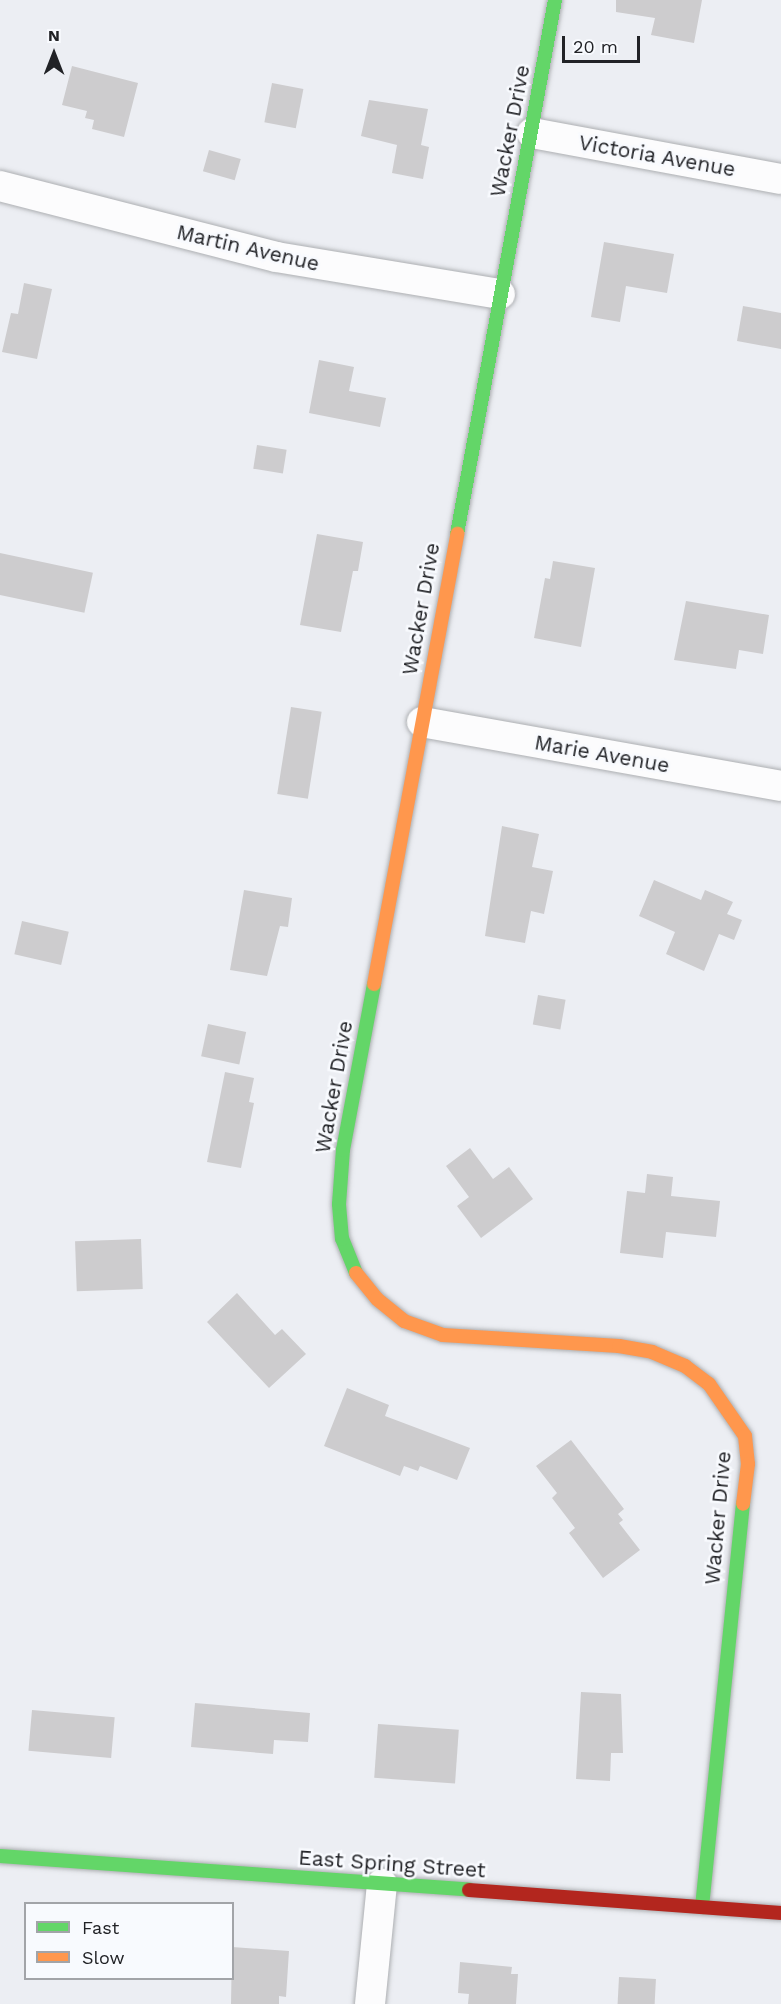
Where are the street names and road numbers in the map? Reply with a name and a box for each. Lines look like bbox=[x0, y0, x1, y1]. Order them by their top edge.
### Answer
street label: Wacker Drive bbox=[485, 63, 535, 199]
street label: Victoria Avenue bbox=[576, 130, 738, 182]
street label: Martin Avenue bbox=[174, 219, 322, 277]
street label: Wacker Drive bbox=[397, 541, 445, 677]
street label: Marie Avenue bbox=[532, 730, 672, 778]
street label: Wacker Drive bbox=[310, 1019, 358, 1155]
street label: Wacker Drive bbox=[700, 1450, 736, 1586]
street label: East Spring Street bbox=[298, 1845, 486, 1883]

